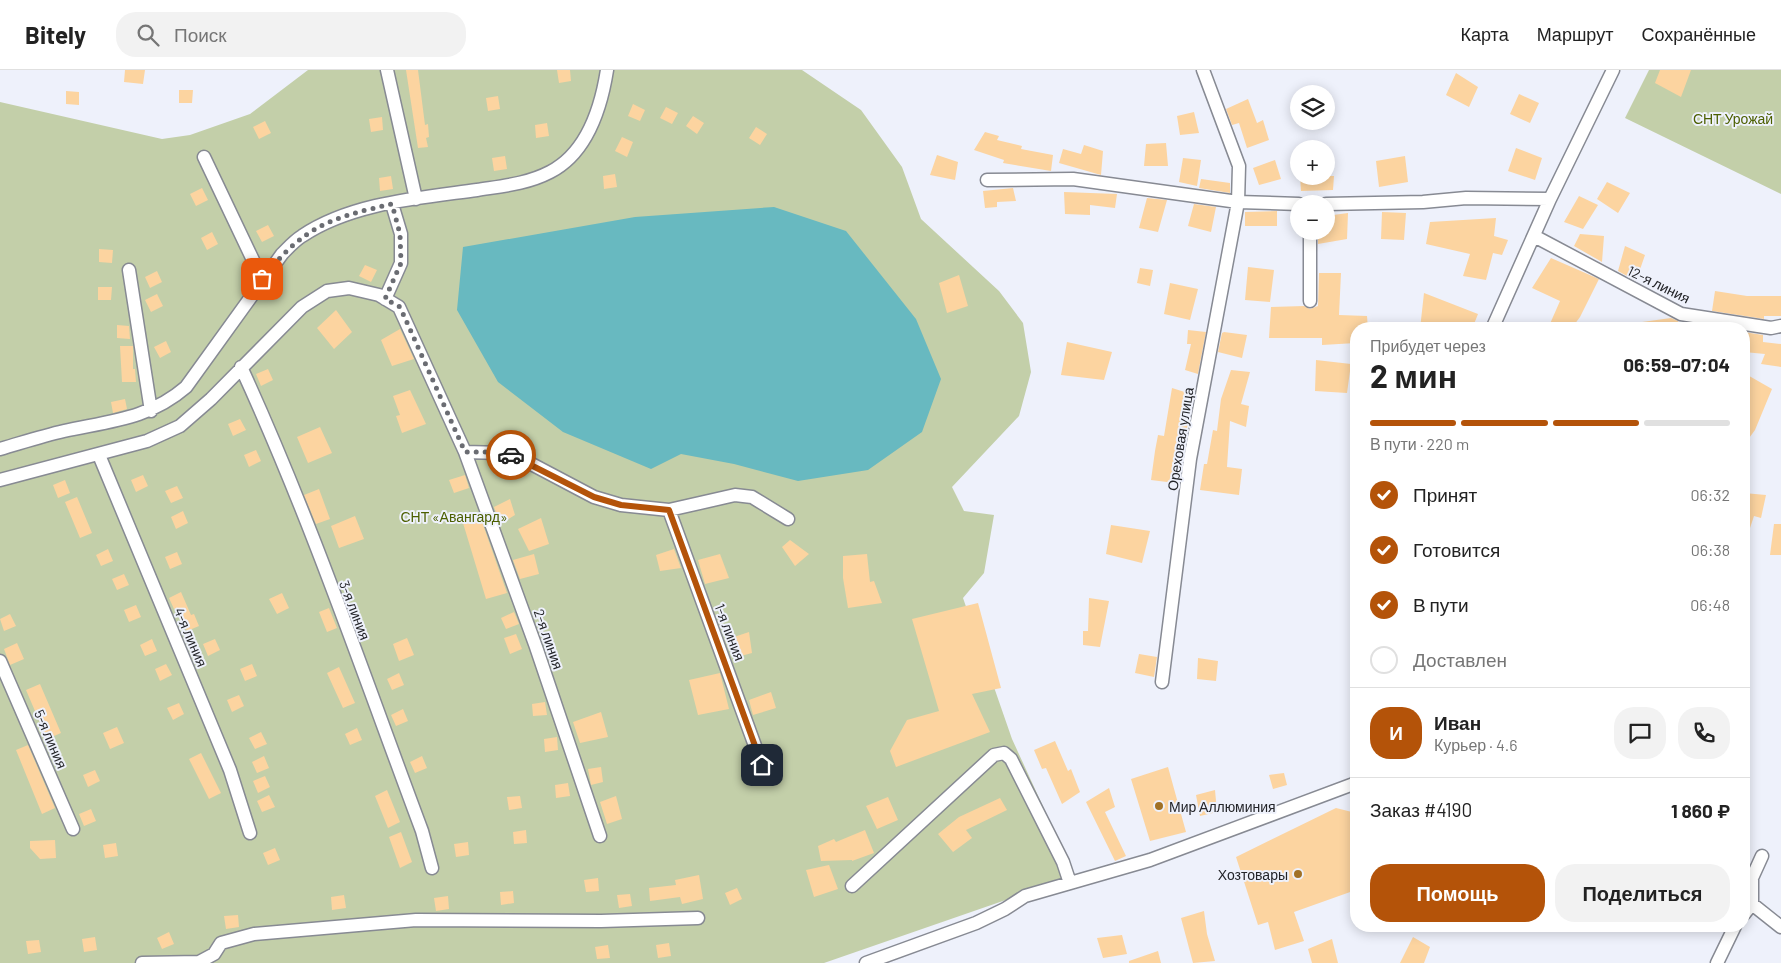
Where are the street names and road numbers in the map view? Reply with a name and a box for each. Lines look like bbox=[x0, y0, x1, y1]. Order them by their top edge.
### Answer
street label: 12-я линия bbox=[1625, 262, 1693, 306]
street label: Ореховая улица bbox=[1163, 386, 1197, 492]
street label: 3-я линия bbox=[336, 578, 374, 642]
street label: 1-я линия bbox=[711, 601, 749, 663]
street label: 4-я линия bbox=[171, 605, 211, 669]
street label: 2-я линия bbox=[531, 607, 567, 671]
street label: 5-я линия bbox=[31, 707, 71, 771]

